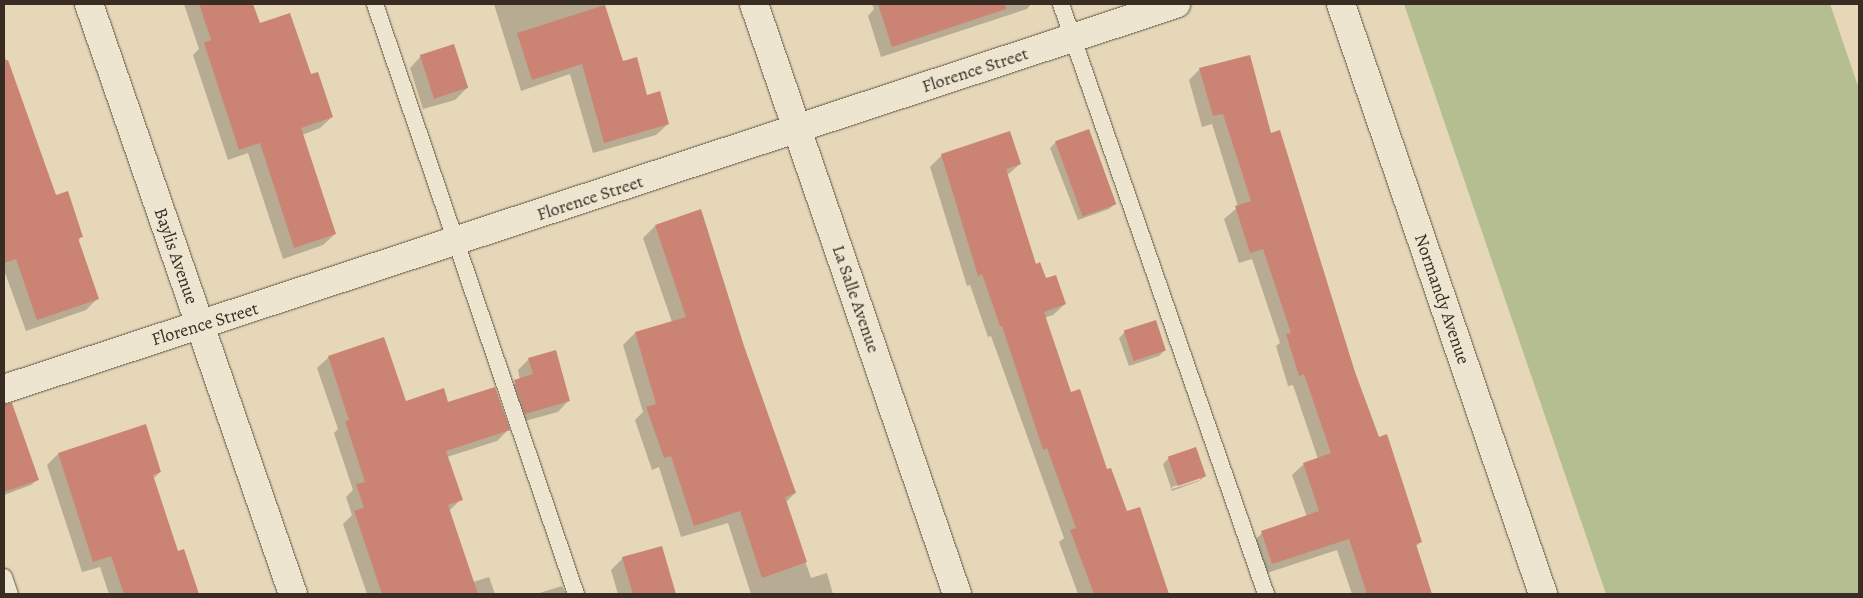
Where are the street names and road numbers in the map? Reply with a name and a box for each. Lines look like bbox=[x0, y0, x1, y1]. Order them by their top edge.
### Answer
street label: Florence Street bbox=[919, 43, 1031, 97]
street label: Florence Street bbox=[534, 171, 646, 225]
street label: Baylis Avenue bbox=[149, 205, 203, 307]
street label: Normandy Avenue bbox=[1410, 231, 1474, 367]
street label: La Salle Avenue bbox=[827, 242, 885, 356]
street label: Florence Street bbox=[149, 298, 261, 350]

